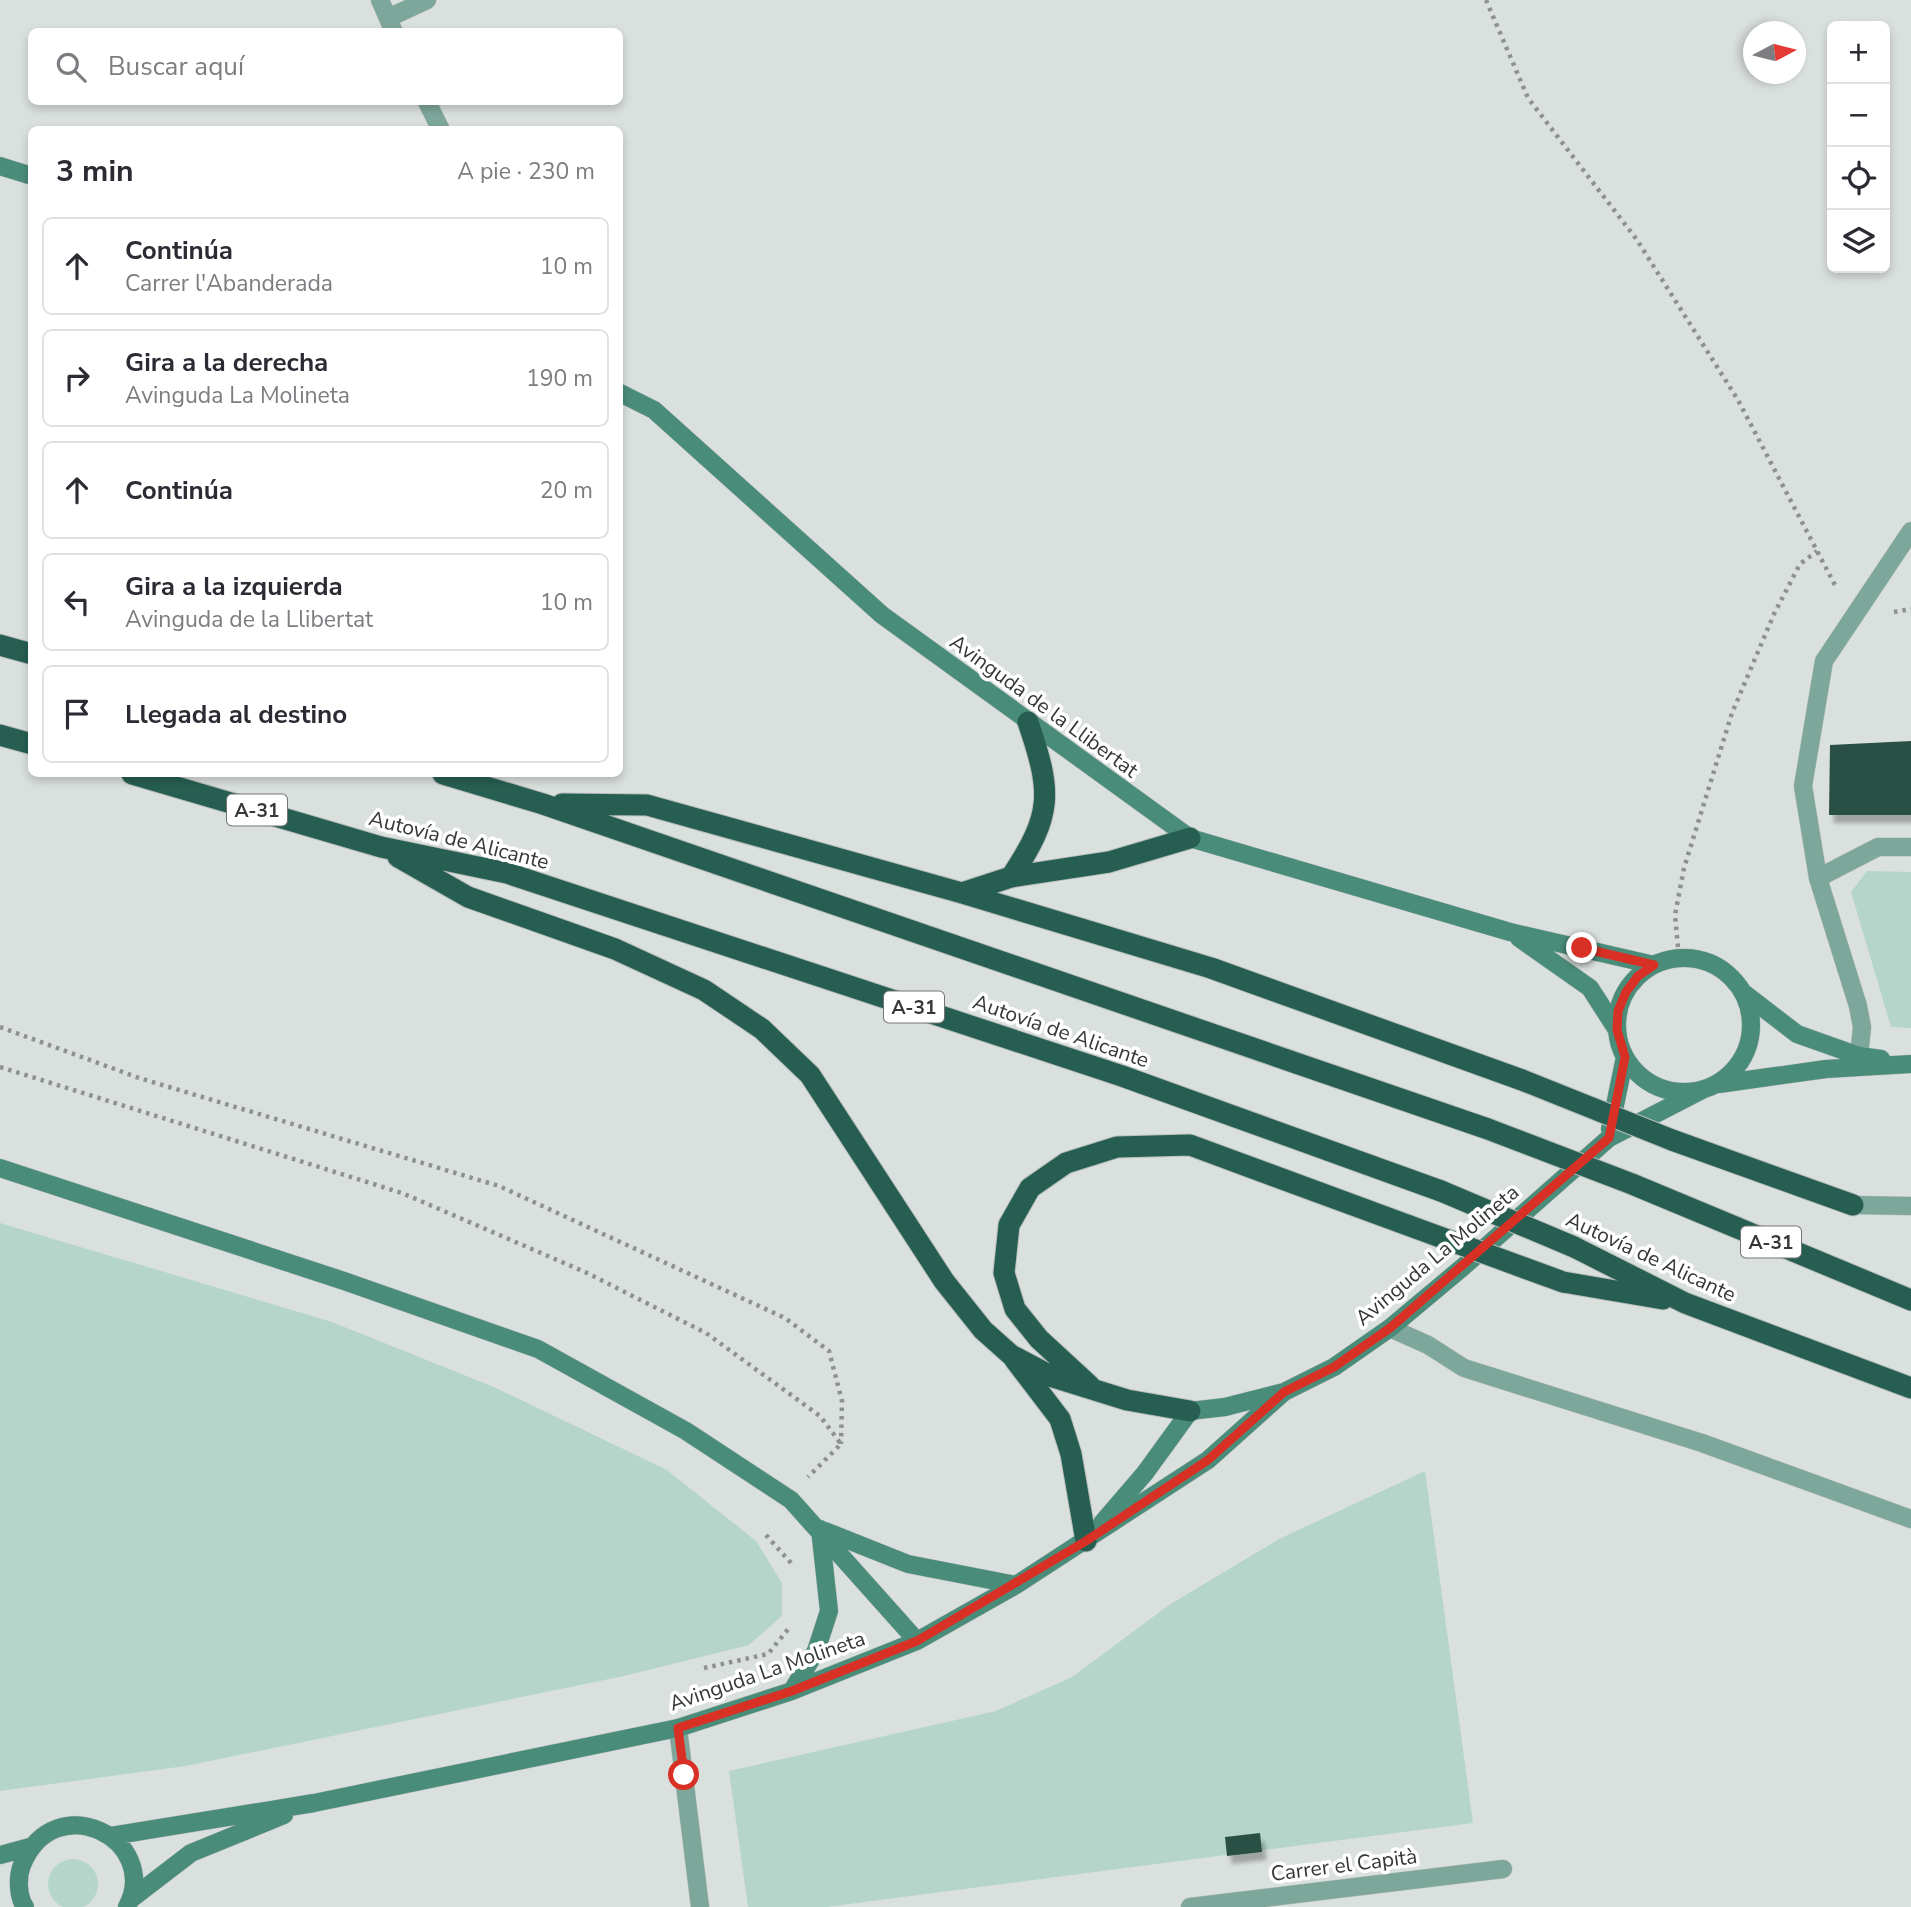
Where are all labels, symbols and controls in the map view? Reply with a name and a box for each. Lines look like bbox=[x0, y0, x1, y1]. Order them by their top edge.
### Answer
north arrow bbox=[1743, 21, 1806, 84]
map controls bbox=[1827, 21, 1890, 273]
button: + bbox=[1827, 21, 1890, 84]
search box bbox=[28, 28, 623, 105]
icon: search bbox=[52, 48, 90, 86]
text: Buscar aquí bbox=[108, 49, 244, 84]
button: − bbox=[1827, 84, 1890, 147]
button: locate bbox=[1827, 147, 1890, 210]
text: 3 min bbox=[56, 151, 134, 192]
text: A pie · 230 m bbox=[457, 156, 595, 187]
button: layers bbox=[1827, 210, 1890, 273]
text: Continúa bbox=[125, 233, 233, 268]
icon: ahead bbox=[58, 247, 96, 285]
text: 10 m bbox=[540, 251, 593, 282]
text: Carrer l'Abanderada bbox=[125, 268, 333, 299]
text: Gira a la derecha bbox=[125, 345, 328, 380]
icon: right bbox=[58, 359, 96, 397]
text: 190 m bbox=[526, 363, 593, 394]
text: Avinguda La Molineta bbox=[125, 380, 350, 411]
icon: ahead bbox=[58, 471, 96, 509]
text: Continúa bbox=[125, 473, 233, 508]
text: 20 m bbox=[540, 475, 593, 506]
text: Gira a la izquierda bbox=[125, 569, 343, 604]
icon: left bbox=[58, 583, 96, 621]
text: 10 m bbox=[540, 587, 593, 618]
text: Avinguda de la Llibertat bbox=[125, 604, 373, 635]
street label: Avinguda de la Llibertat bbox=[944, 628, 1144, 784]
icon: arrive bbox=[58, 695, 96, 733]
text: Llegada al destino bbox=[125, 697, 347, 732]
road number: A-31 bbox=[227, 794, 287, 825]
street label: Autovía de Alicante bbox=[366, 804, 552, 876]
route end bbox=[1566, 932, 1597, 963]
street label: Autovía de Alicante bbox=[969, 988, 1153, 1074]
road number: A-31 bbox=[884, 992, 944, 1023]
street label: Avinguda La Molineta bbox=[1349, 1178, 1525, 1332]
street label: Autovía de Alicante bbox=[1562, 1205, 1740, 1309]
road number: A-31 bbox=[1741, 1226, 1801, 1258]
street label: Avinguda La Molineta bbox=[665, 1624, 869, 1718]
route start bbox=[668, 1759, 699, 1790]
street label: Carrer el Capità bbox=[1269, 1842, 1419, 1888]

